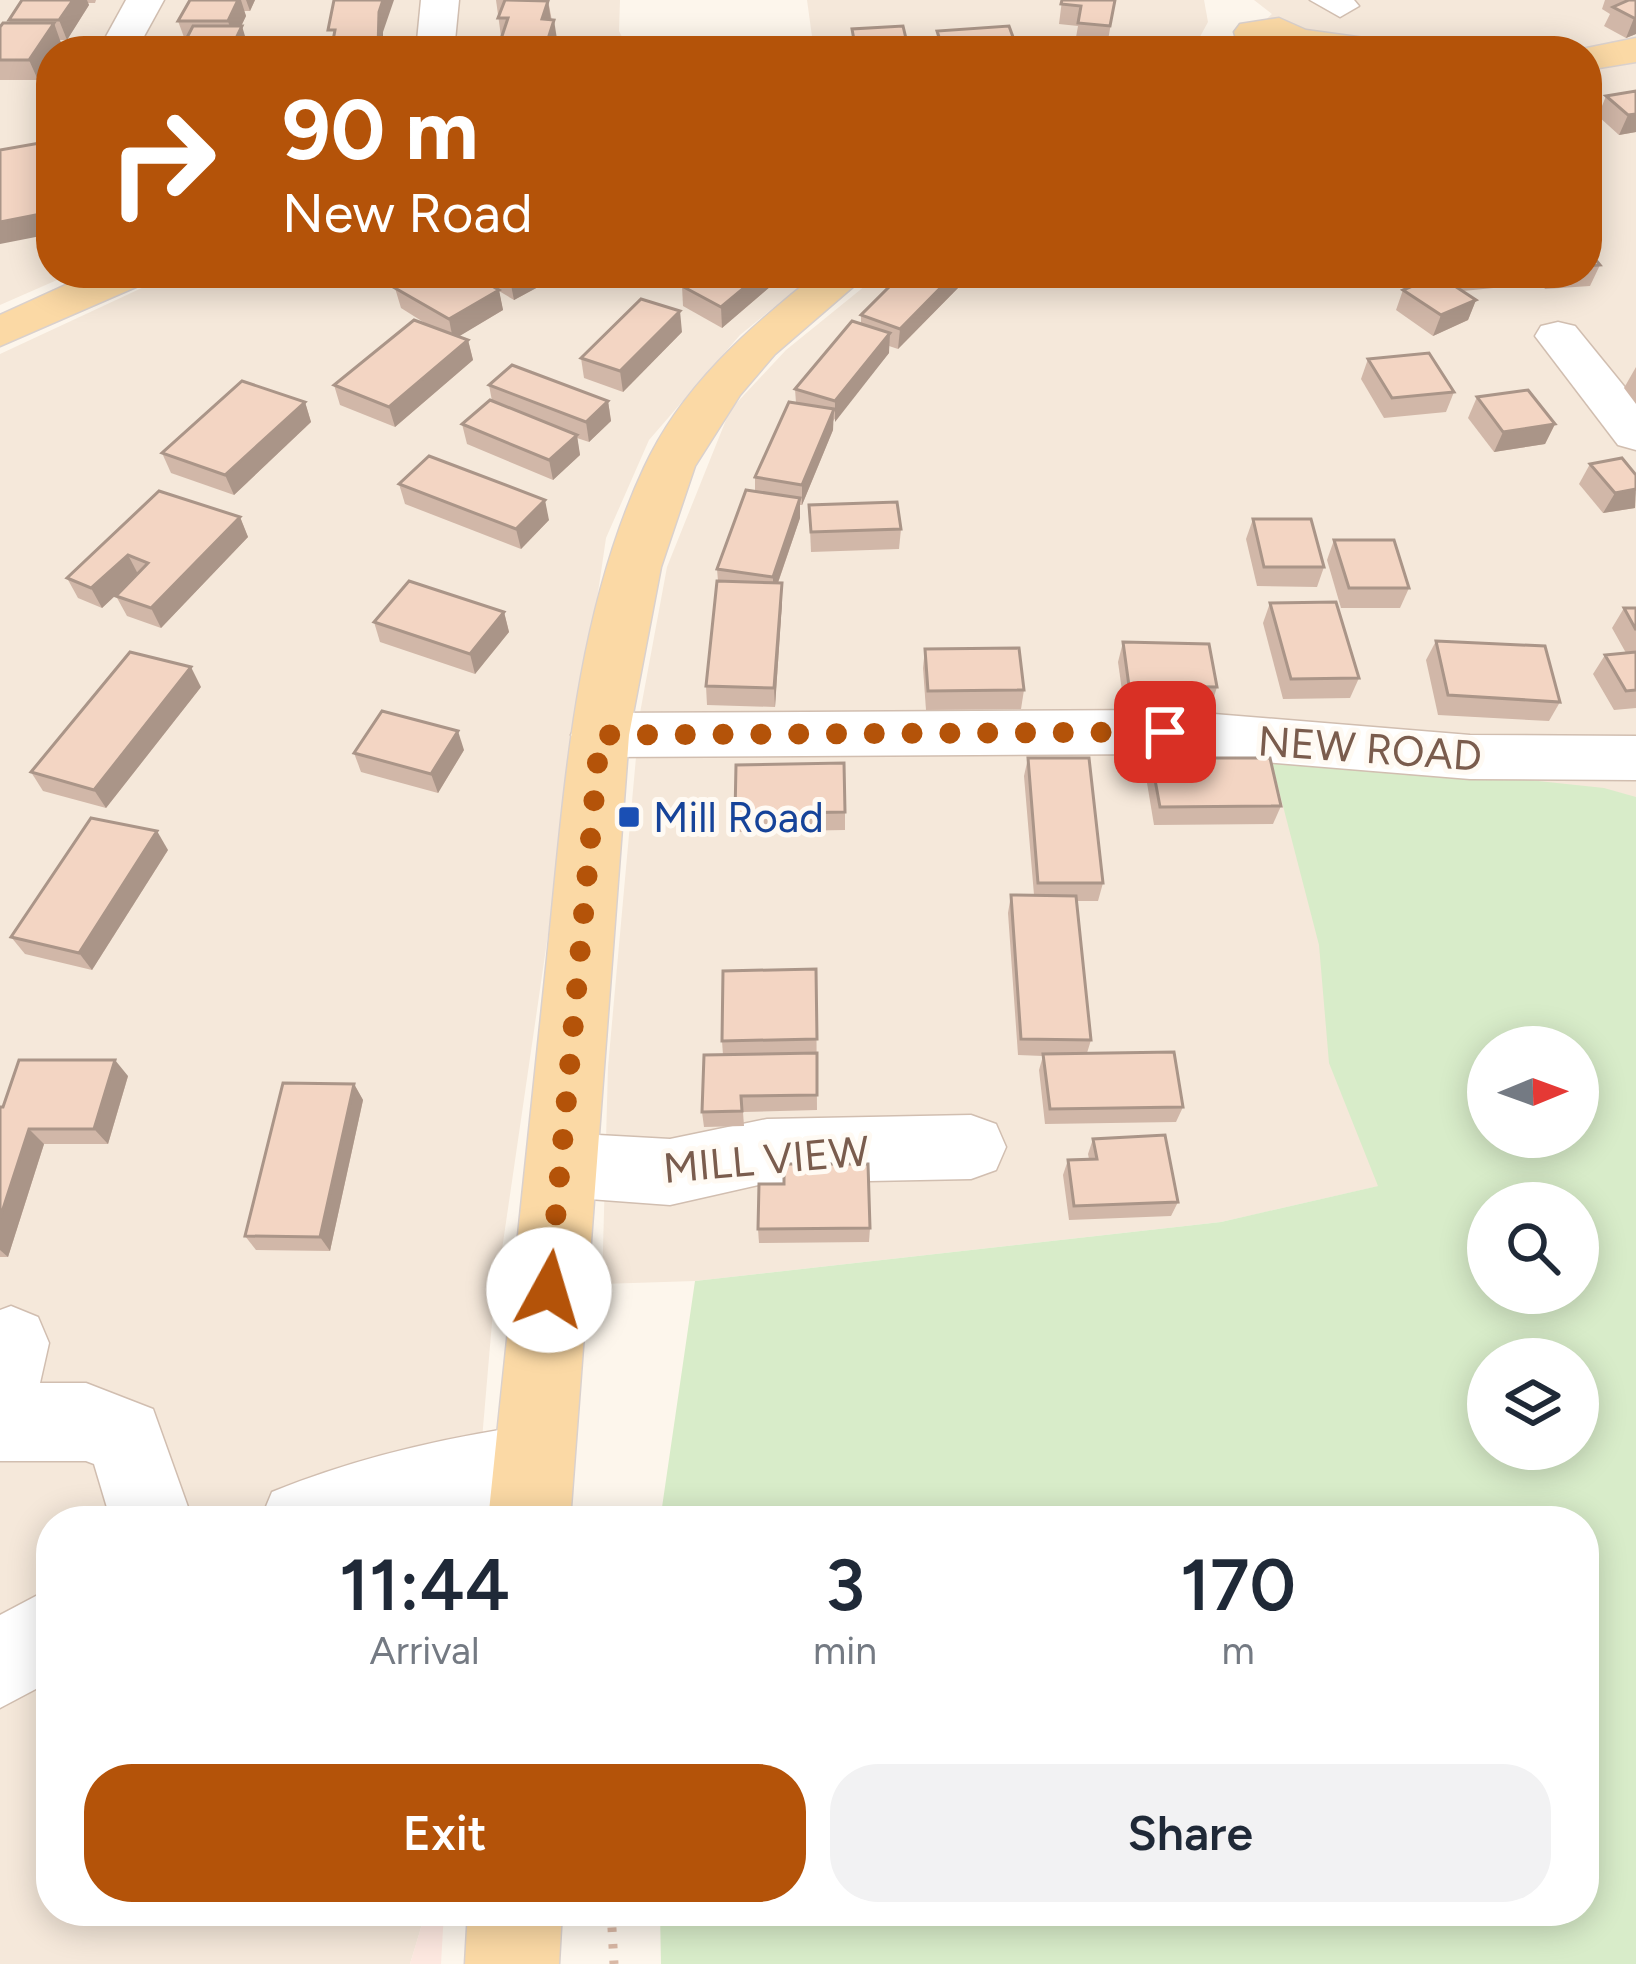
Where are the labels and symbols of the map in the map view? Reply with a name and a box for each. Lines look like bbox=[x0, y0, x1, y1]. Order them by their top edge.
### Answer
pin bbox=[1114, 681, 1216, 783]
street label: NEW ROAD bbox=[1256, 715, 1484, 782]
place label: Mill Road bbox=[653, 792, 824, 843]
marker: Mill Road bbox=[616, 804, 642, 830]
north arrow bbox=[1467, 1026, 1599, 1158]
street label: MILL VIEW bbox=[661, 1125, 871, 1194]
position arrow bbox=[486, 1227, 612, 1353]

